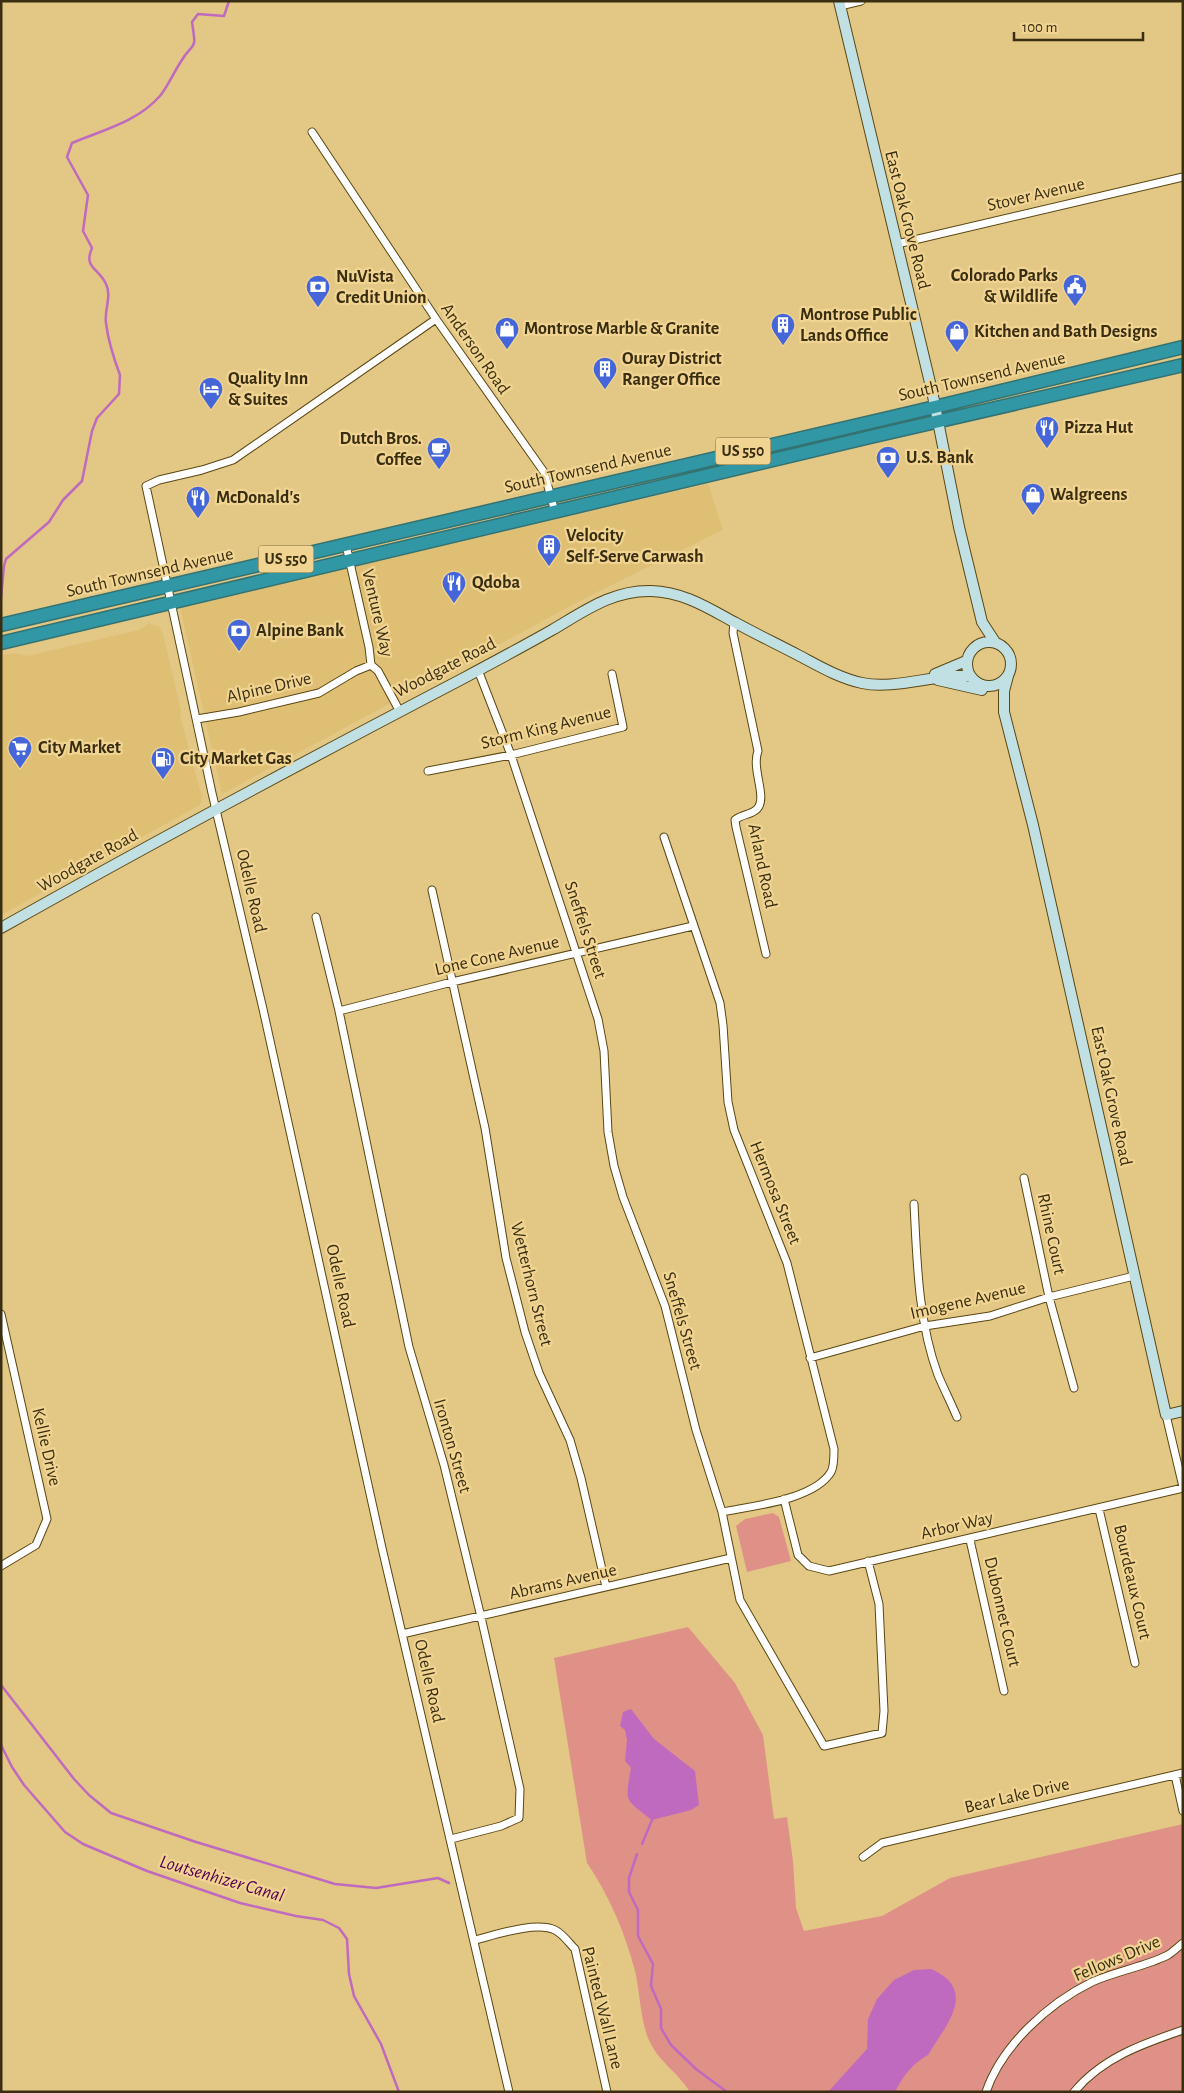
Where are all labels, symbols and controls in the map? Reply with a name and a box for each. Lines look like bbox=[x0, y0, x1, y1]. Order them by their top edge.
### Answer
scale bar bbox=[1014, 10, 1143, 42]
text: 100 m bbox=[1022, 20, 1057, 35]
street label: East Oak Grove Road bbox=[881, 149, 933, 291]
street label: Stover Avenue bbox=[986, 175, 1086, 215]
place label: Colorado Parks & Wildlife bbox=[951, 267, 1058, 306]
place label: NuVista Credit Union bbox=[336, 268, 426, 307]
public building icon: Colorado Parks & Wildlife bbox=[1062, 273, 1088, 307]
bank icon: NuVista Credit Union bbox=[305, 274, 331, 308]
street label: Anderson Road bbox=[437, 300, 513, 398]
place label: Montrose Public Lands Office bbox=[800, 306, 917, 345]
building icon: Montrose Public Lands Office bbox=[770, 312, 796, 346]
shop icon: Montrose Marble & Granite bbox=[494, 316, 520, 350]
shop icon: Kitchen and Bath Designs bbox=[944, 319, 970, 353]
place label: Montrose Marble & Granite bbox=[524, 320, 719, 338]
place label: Kitchen and Bath Designs bbox=[974, 323, 1157, 341]
street label: South Townsend Avenue bbox=[897, 349, 1067, 405]
place label: Ouray District Ranger Office bbox=[622, 350, 722, 389]
building icon: Ouray District Ranger Office bbox=[592, 356, 618, 390]
place label: Quality Inn & Suites bbox=[228, 370, 308, 409]
hotel icon: Quality Inn & Suites bbox=[198, 376, 224, 410]
restaurant icon: Pizza Hut bbox=[1034, 415, 1060, 449]
place label: Pizza Hut bbox=[1064, 419, 1133, 437]
place label: Dutch Bros. Coffee bbox=[339, 430, 422, 469]
cafe icon: Dutch Bros. Coffee bbox=[426, 436, 452, 470]
road number: US 550 bbox=[716, 438, 770, 464]
street label: South Townsend Avenue bbox=[503, 441, 673, 497]
bank icon: U.S. Bank bbox=[875, 445, 901, 479]
place label: U.S. Bank bbox=[906, 449, 974, 467]
shop icon: Walgreens bbox=[1020, 482, 1046, 516]
restaurant icon: McDonald's bbox=[185, 485, 211, 519]
place label: Walgreens bbox=[1050, 486, 1127, 504]
place label: McDonald's bbox=[216, 489, 300, 507]
place label: Velocity Self-Serve Carwash bbox=[566, 527, 704, 566]
building icon: Velocity Self-Serve Carwash bbox=[536, 533, 562, 567]
street label: South Townsend Avenue bbox=[65, 545, 235, 601]
road number: US 550 bbox=[258, 546, 314, 572]
street label: Venture Way bbox=[358, 567, 396, 659]
restaurant icon: Qdoba bbox=[441, 570, 467, 604]
place label: Qdoba bbox=[472, 574, 520, 592]
bank icon: Alpine Bank bbox=[226, 618, 252, 652]
place label: Alpine Bank bbox=[256, 622, 344, 640]
street label: Woodgate Road bbox=[391, 635, 499, 701]
street label: Alpine Drive bbox=[225, 670, 313, 706]
street label: Storm King Avenue bbox=[479, 703, 613, 753]
supermarket icon: City Market bbox=[7, 735, 33, 769]
place label: City Market bbox=[38, 739, 121, 757]
fuel station icon: City Market Gas bbox=[150, 746, 176, 780]
place label: City Market Gas bbox=[180, 750, 292, 768]
street label: Arland Road bbox=[744, 822, 780, 910]
street label: Woodgate Road bbox=[35, 826, 141, 896]
street label: Odelle Road bbox=[233, 848, 269, 934]
street label: Sneffels Street bbox=[561, 879, 609, 981]
street label: Lone Cone Avenue bbox=[433, 933, 561, 979]
street label: East Oak Grove Road bbox=[1087, 1025, 1135, 1167]
street label: Hermosa Street bbox=[746, 1139, 804, 1247]
street label: Rhine Court bbox=[1034, 1192, 1068, 1276]
street label: Wetterhorn Street bbox=[507, 1220, 555, 1348]
street label: Odelle Road bbox=[322, 1243, 358, 1329]
street label: Sneffels Street bbox=[659, 1270, 705, 1372]
street label: Imogene Avenue bbox=[908, 1279, 1028, 1323]
street label: Ironton Street bbox=[430, 1397, 474, 1495]
street label: Kellie Drive bbox=[28, 1406, 64, 1488]
street label: Arbor Way bbox=[919, 1509, 995, 1543]
street label: Bourdeaux Court bbox=[1110, 1523, 1154, 1641]
street label: Dubonnet Court bbox=[981, 1555, 1023, 1669]
street label: Abrams Avenue bbox=[508, 1561, 618, 1603]
street label: Odelle Road bbox=[411, 1638, 447, 1724]
street label: Bear Lake Drive bbox=[963, 1775, 1071, 1817]
water label: Loutsenhizer Canal bbox=[157, 1852, 287, 1906]
street label: Fellows Drive bbox=[1071, 1933, 1163, 1985]
street label: Painted Wall Lane bbox=[578, 1945, 626, 2071]

